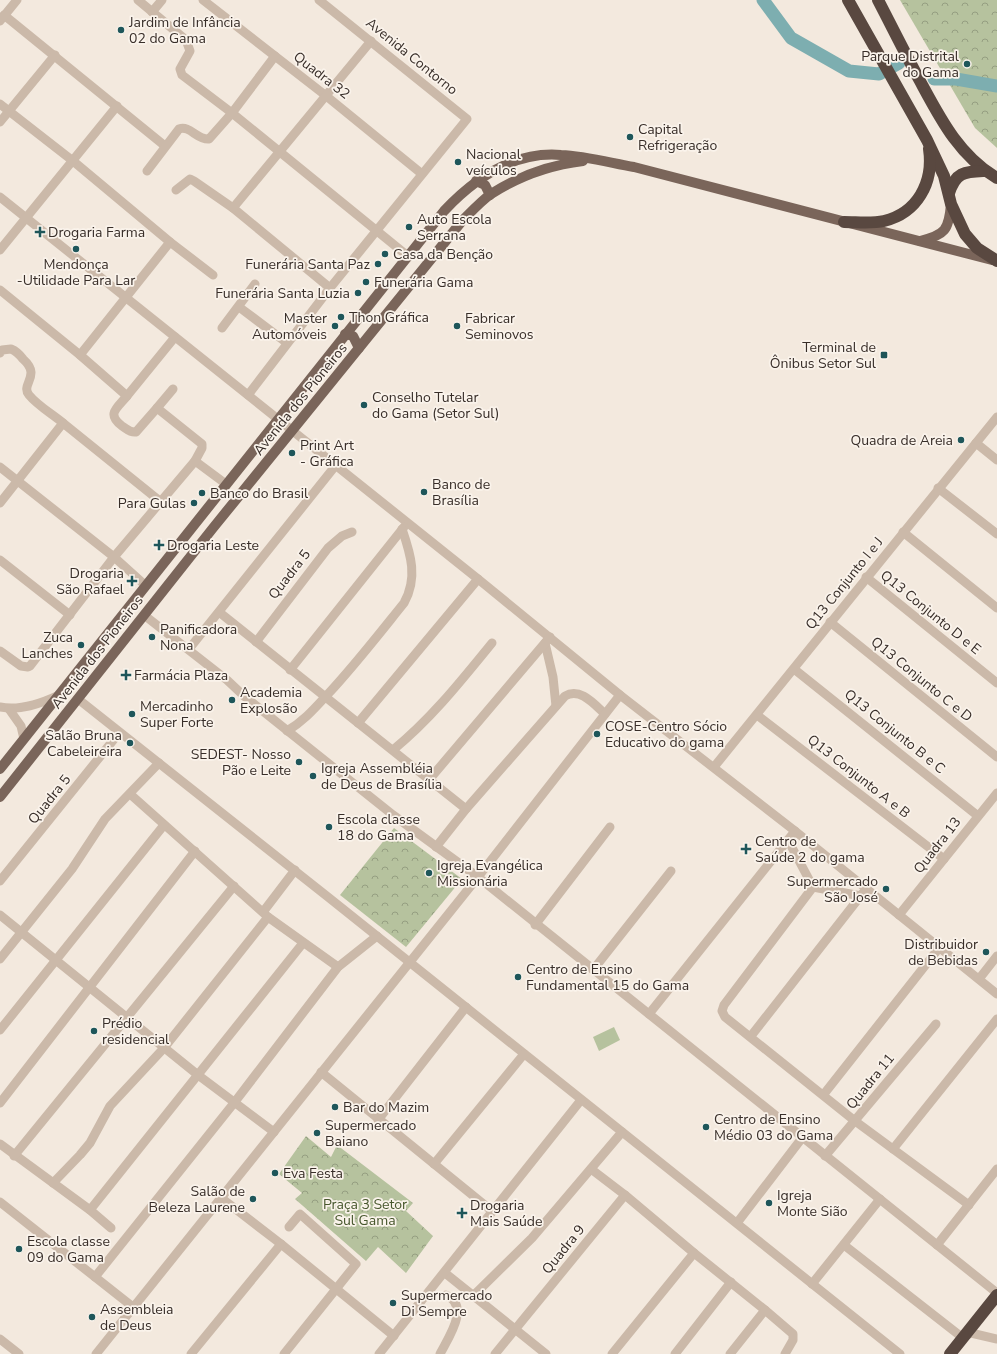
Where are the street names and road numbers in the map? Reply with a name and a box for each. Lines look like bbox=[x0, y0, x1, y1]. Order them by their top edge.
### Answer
street label: Avenida Contorno bbox=[362, 14, 462, 99]
street label: Quadra 32 bbox=[289, 47, 354, 103]
street label: Avenida dos Pioneiros bbox=[249, 339, 352, 459]
street label: Q13 Conjunto I e J bbox=[801, 533, 888, 634]
street label: Quadra 5 bbox=[264, 545, 315, 603]
street label: Q13 Conjunto D e E bbox=[876, 566, 985, 659]
street label: Avenida dos Pioneiros bbox=[47, 591, 148, 713]
street label: Q13 Conjunto C e D bbox=[867, 632, 976, 726]
street label: Q13 Conjunto B e C bbox=[840, 685, 949, 778]
street label: Q13 Conjunto A e B bbox=[803, 730, 914, 822]
street label: Quadra 5 bbox=[24, 771, 75, 828]
street label: Quadra 13 bbox=[909, 813, 965, 878]
street label: Quadra 11 bbox=[842, 1049, 899, 1113]
street label: Quadra 9 bbox=[538, 1221, 589, 1278]

